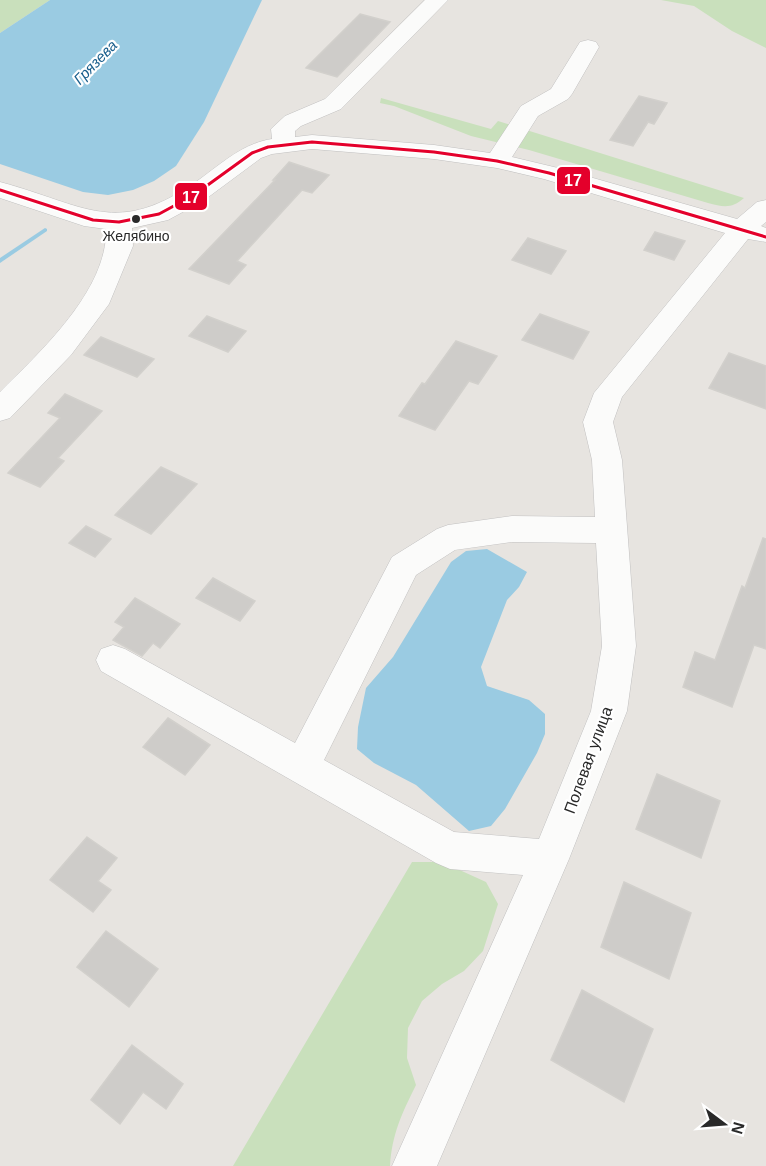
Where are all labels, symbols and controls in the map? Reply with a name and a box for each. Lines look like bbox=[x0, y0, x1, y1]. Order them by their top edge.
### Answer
water label: Грязева bbox=[70, 36, 120, 88]
line badge: 17 bbox=[556, 166, 591, 195]
text: 17 bbox=[564, 172, 582, 189]
line badge: 17 bbox=[174, 182, 208, 211]
text: 17 bbox=[182, 189, 200, 206]
marker: Желябино bbox=[130, 213, 142, 225]
place label: Желябино bbox=[102, 228, 170, 244]
street label: Полевая улица bbox=[561, 704, 615, 816]
north arrow bbox=[694, 1094, 754, 1154]
text: N bbox=[728, 1120, 748, 1136]

